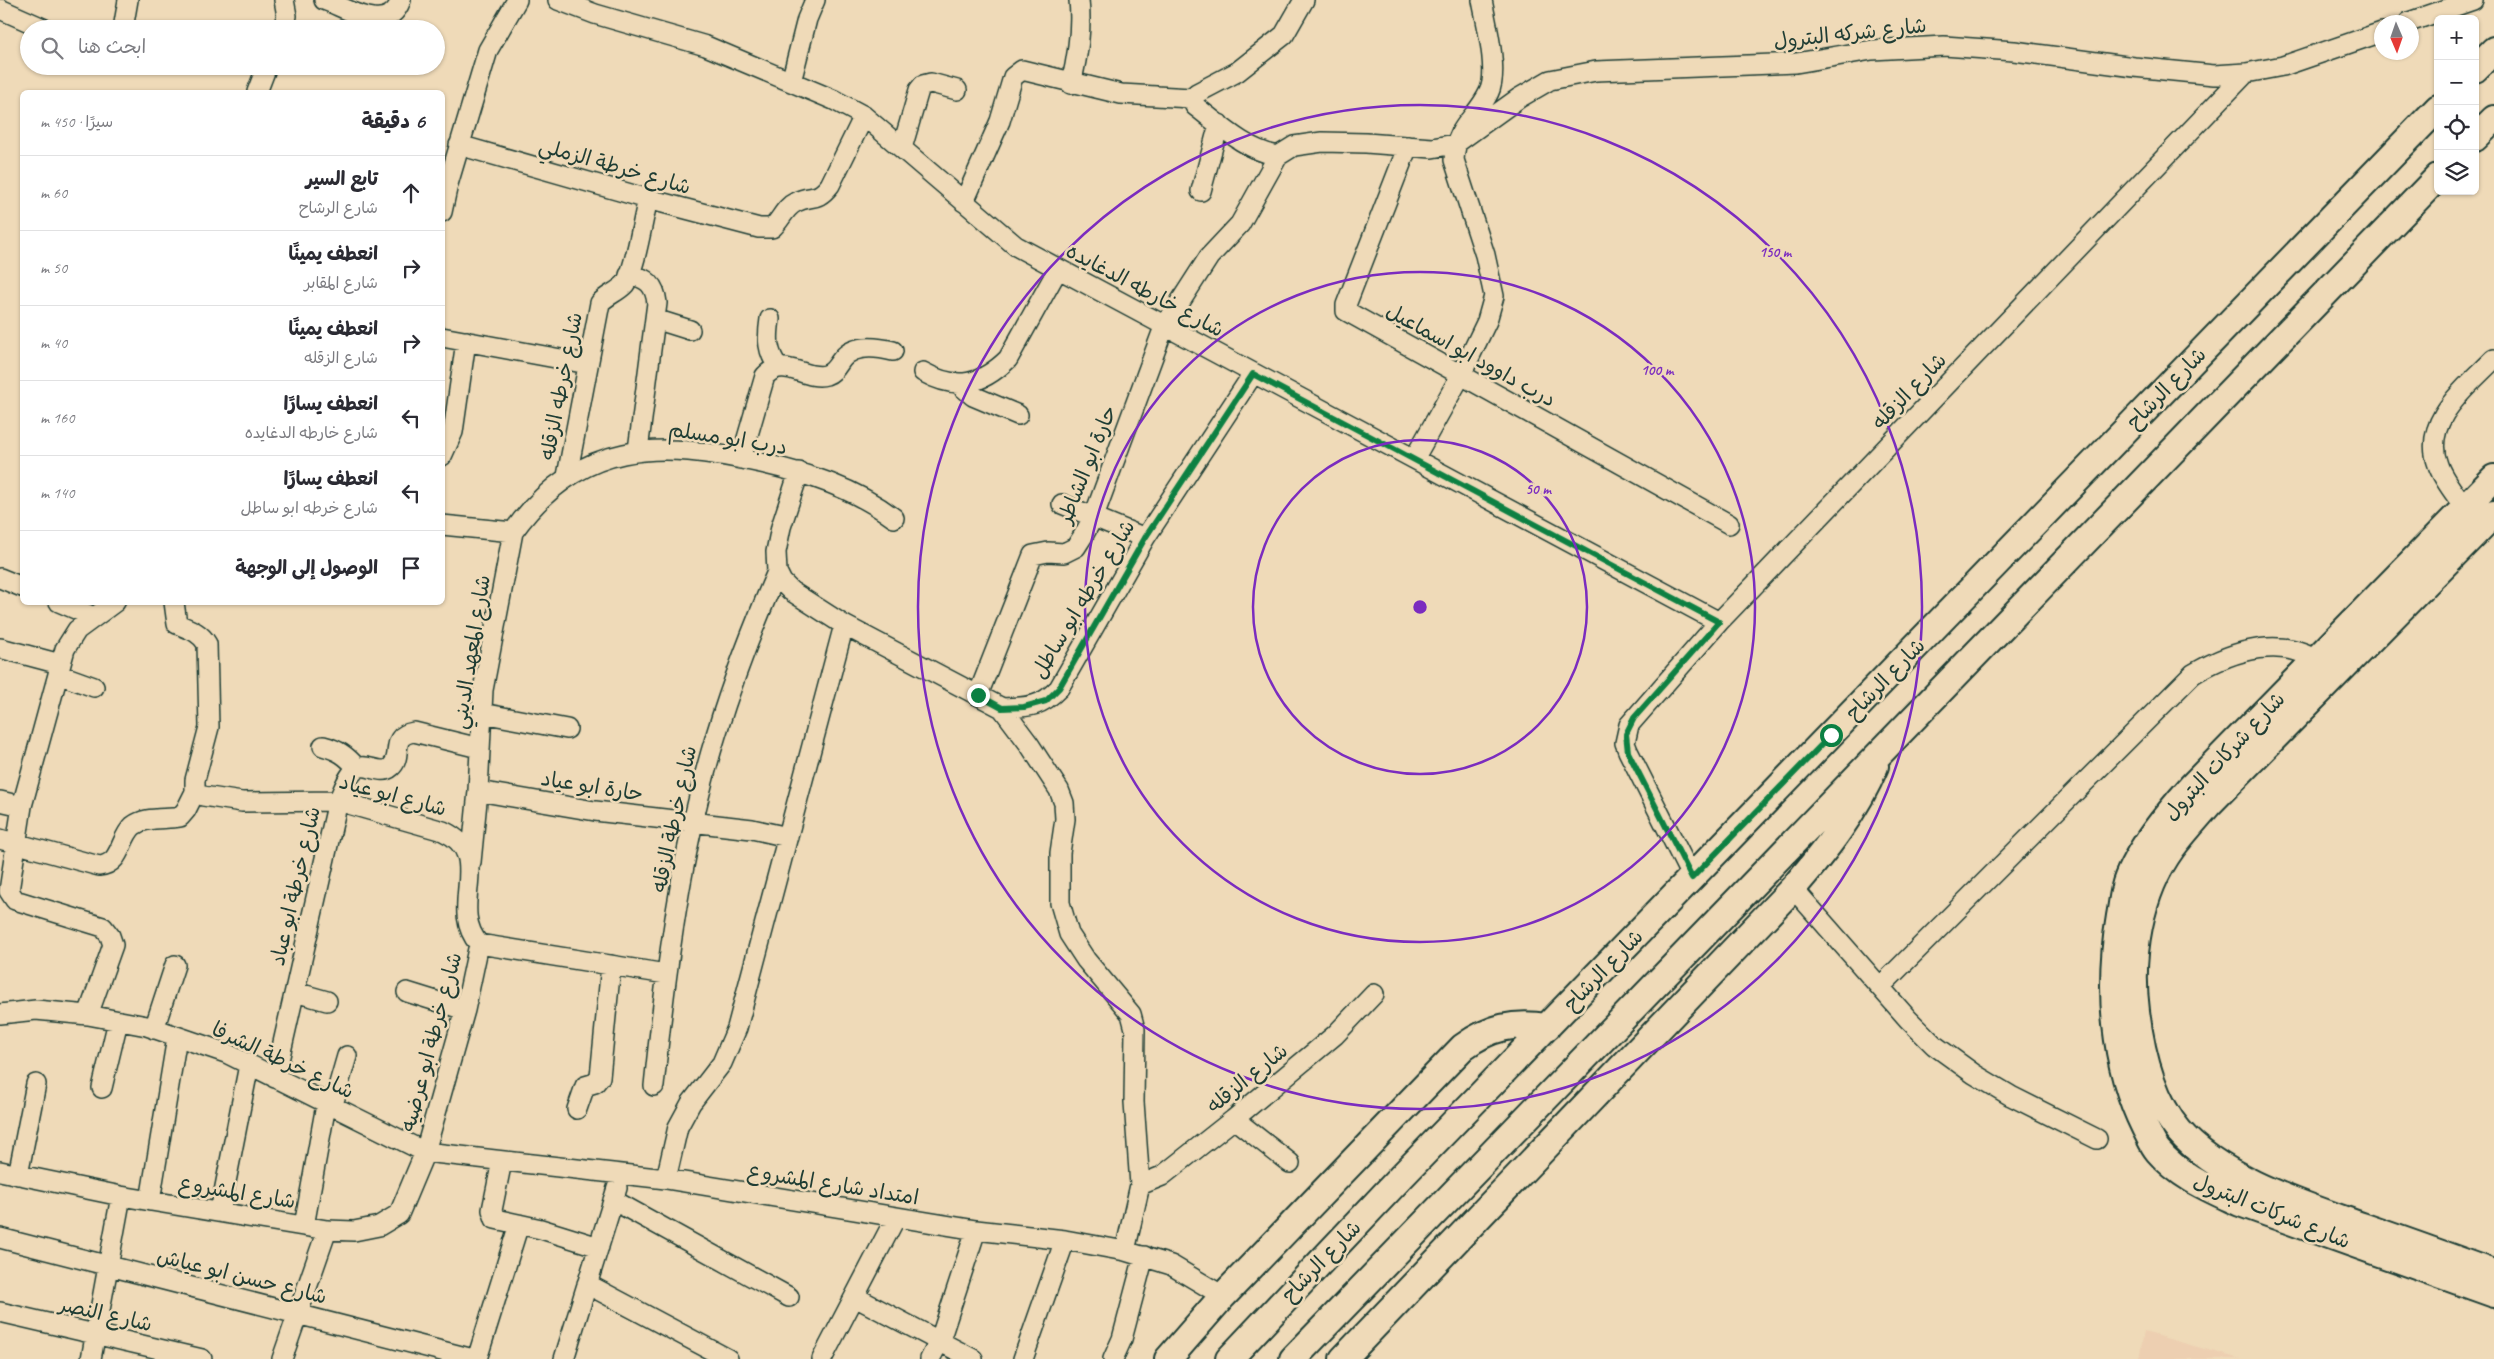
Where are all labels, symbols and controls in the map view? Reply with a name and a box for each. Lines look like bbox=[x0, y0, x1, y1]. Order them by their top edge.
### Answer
street label: شارع شركه البترول bbox=[1772, 12, 1928, 56]
north arrow bbox=[2374, 15, 2419, 60]
map controls bbox=[2434, 15, 2479, 195]
button: + bbox=[2434, 15, 2479, 60]
search box bbox=[20, 20, 445, 75]
icon: search bbox=[38, 34, 66, 62]
text: ابحث هنا bbox=[78, 35, 146, 59]
button: − bbox=[2434, 60, 2479, 105]
button: locate bbox=[2434, 105, 2479, 150]
text: 6 دقيقة bbox=[362, 108, 425, 134]
text: سيرًا · 450 m bbox=[40, 112, 113, 132]
street label: شارع خرطة الزملي bbox=[535, 132, 694, 206]
button: layers bbox=[2434, 150, 2479, 195]
text: تابع السير bbox=[306, 167, 378, 191]
icon: ahead bbox=[397, 179, 425, 207]
text: 60 m bbox=[40, 183, 67, 203]
text: شارع الرشاح bbox=[299, 198, 378, 218]
street label: شارع خارطه الدغايده bbox=[1061, 237, 1228, 344]
text: انعطف يمينًا bbox=[289, 242, 378, 266]
text: 150 m bbox=[1759, 243, 1793, 262]
icon: right bbox=[397, 254, 425, 282]
text: 50 m bbox=[40, 258, 67, 278]
text: شارع المقابر bbox=[304, 273, 378, 293]
street label: درب داوود ابو اسماعيل bbox=[1381, 298, 1561, 412]
street label: شارع خرطه الزقله bbox=[534, 310, 590, 463]
text: انعطف يمينًا bbox=[289, 317, 378, 341]
icon: right bbox=[397, 329, 425, 357]
text: 40 m bbox=[40, 333, 67, 353]
street label: شارع الرشاح bbox=[2121, 342, 2213, 436]
street label: شارع الزقله bbox=[1866, 347, 1953, 436]
text: شارع الزقله bbox=[304, 348, 378, 368]
text: 100 m bbox=[1641, 361, 1675, 380]
text: انعطف يسارًا bbox=[284, 392, 378, 416]
street label: حارة ابو الشاطر bbox=[1051, 401, 1122, 529]
icon: left bbox=[397, 404, 425, 432]
text: 160 m bbox=[40, 408, 74, 428]
street label: درب ابو مسلم bbox=[666, 416, 789, 463]
text: شارع خارطه الدغايده bbox=[245, 423, 378, 443]
text: انعطف يسارًا bbox=[284, 467, 378, 491]
icon: left bbox=[397, 479, 425, 507]
text: 50 m bbox=[1525, 480, 1552, 499]
text: 140 m bbox=[40, 483, 74, 503]
text: شارع خرطه ابو ساطل bbox=[241, 498, 378, 518]
street label: شارع خرطه ابو ساطل bbox=[1025, 515, 1142, 684]
icon: arrive bbox=[397, 554, 425, 582]
text: الوصول إلى الوجهة bbox=[235, 556, 378, 580]
street label: شارع المعهد الديني bbox=[446, 573, 502, 732]
centre of rings bbox=[1411, 598, 1429, 616]
street label: شارع الرشاح bbox=[1840, 633, 1932, 727]
route end bbox=[967, 684, 990, 707]
street label: شارع شركات البترول bbox=[2158, 686, 2292, 827]
route start bbox=[1820, 724, 1843, 747]
street label: شارع خرطة الزقله bbox=[646, 743, 704, 895]
street label: حارة ابو عياد bbox=[539, 765, 645, 807]
street label: شارع ابو عياد bbox=[336, 768, 449, 824]
street label: شارع خرطة ابو عباد bbox=[264, 804, 328, 969]
street label: شارع الرشاح bbox=[1558, 924, 1650, 1018]
street label: شارع خرطة ابو عرضيه bbox=[395, 949, 469, 1135]
street label: شارع خرطة الشرفا bbox=[207, 1016, 358, 1106]
street label: شارع الزقله bbox=[1201, 1037, 1294, 1120]
street label: امتداد شارع المشروع bbox=[745, 1158, 921, 1212]
street label: شارع شركات البترول bbox=[2189, 1168, 2354, 1256]
street label: شارع المشروع bbox=[176, 1170, 298, 1216]
street label: شارع الرشاح bbox=[1276, 1215, 1368, 1309]
street label: شارع حسن ابو عياش bbox=[154, 1242, 330, 1312]
street label: شارع النصر bbox=[55, 1290, 155, 1339]

